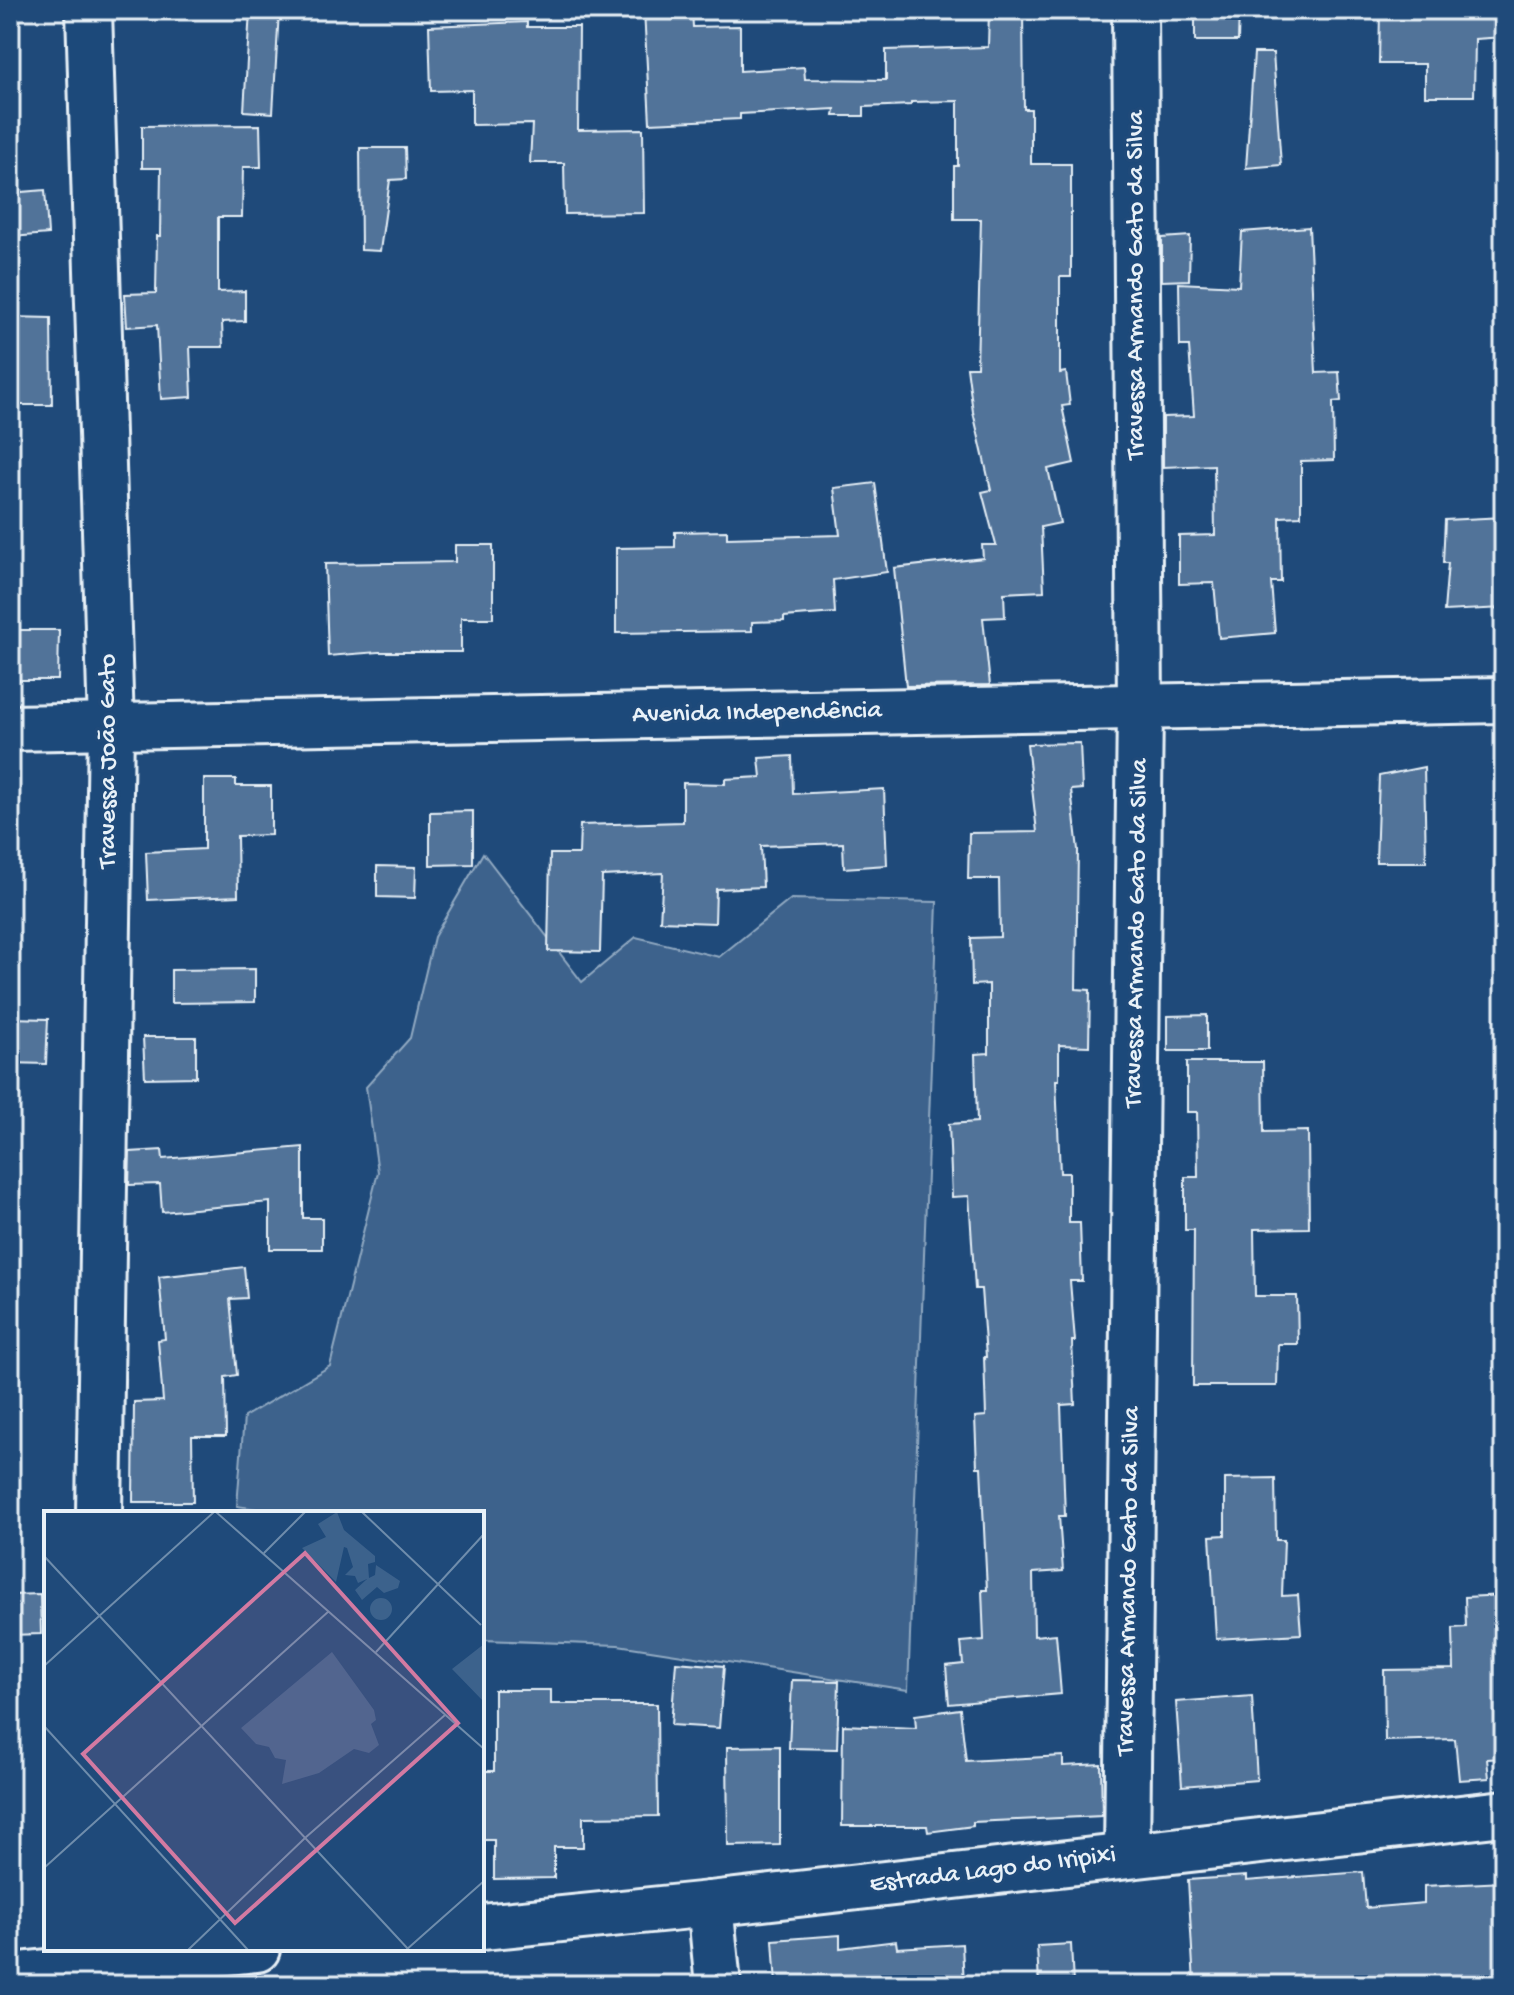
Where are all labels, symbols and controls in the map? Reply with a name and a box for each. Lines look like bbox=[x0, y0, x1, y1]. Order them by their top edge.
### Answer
street label: Travessa Armando Gato da Silva bbox=[1122, 109, 1153, 462]
street label: Travessa João Gato bbox=[94, 654, 125, 870]
street label: Avenida Independência bbox=[632, 696, 884, 732]
street label: Travessa Armando Gato da Silva bbox=[1119, 757, 1157, 1110]
street label: Travessa Armando Gato da Silva bbox=[1111, 1405, 1149, 1758]
inset map bbox=[44, 1511, 484, 1951]
street label: Estrada Lago do Iripixi bbox=[868, 1841, 1118, 1901]

